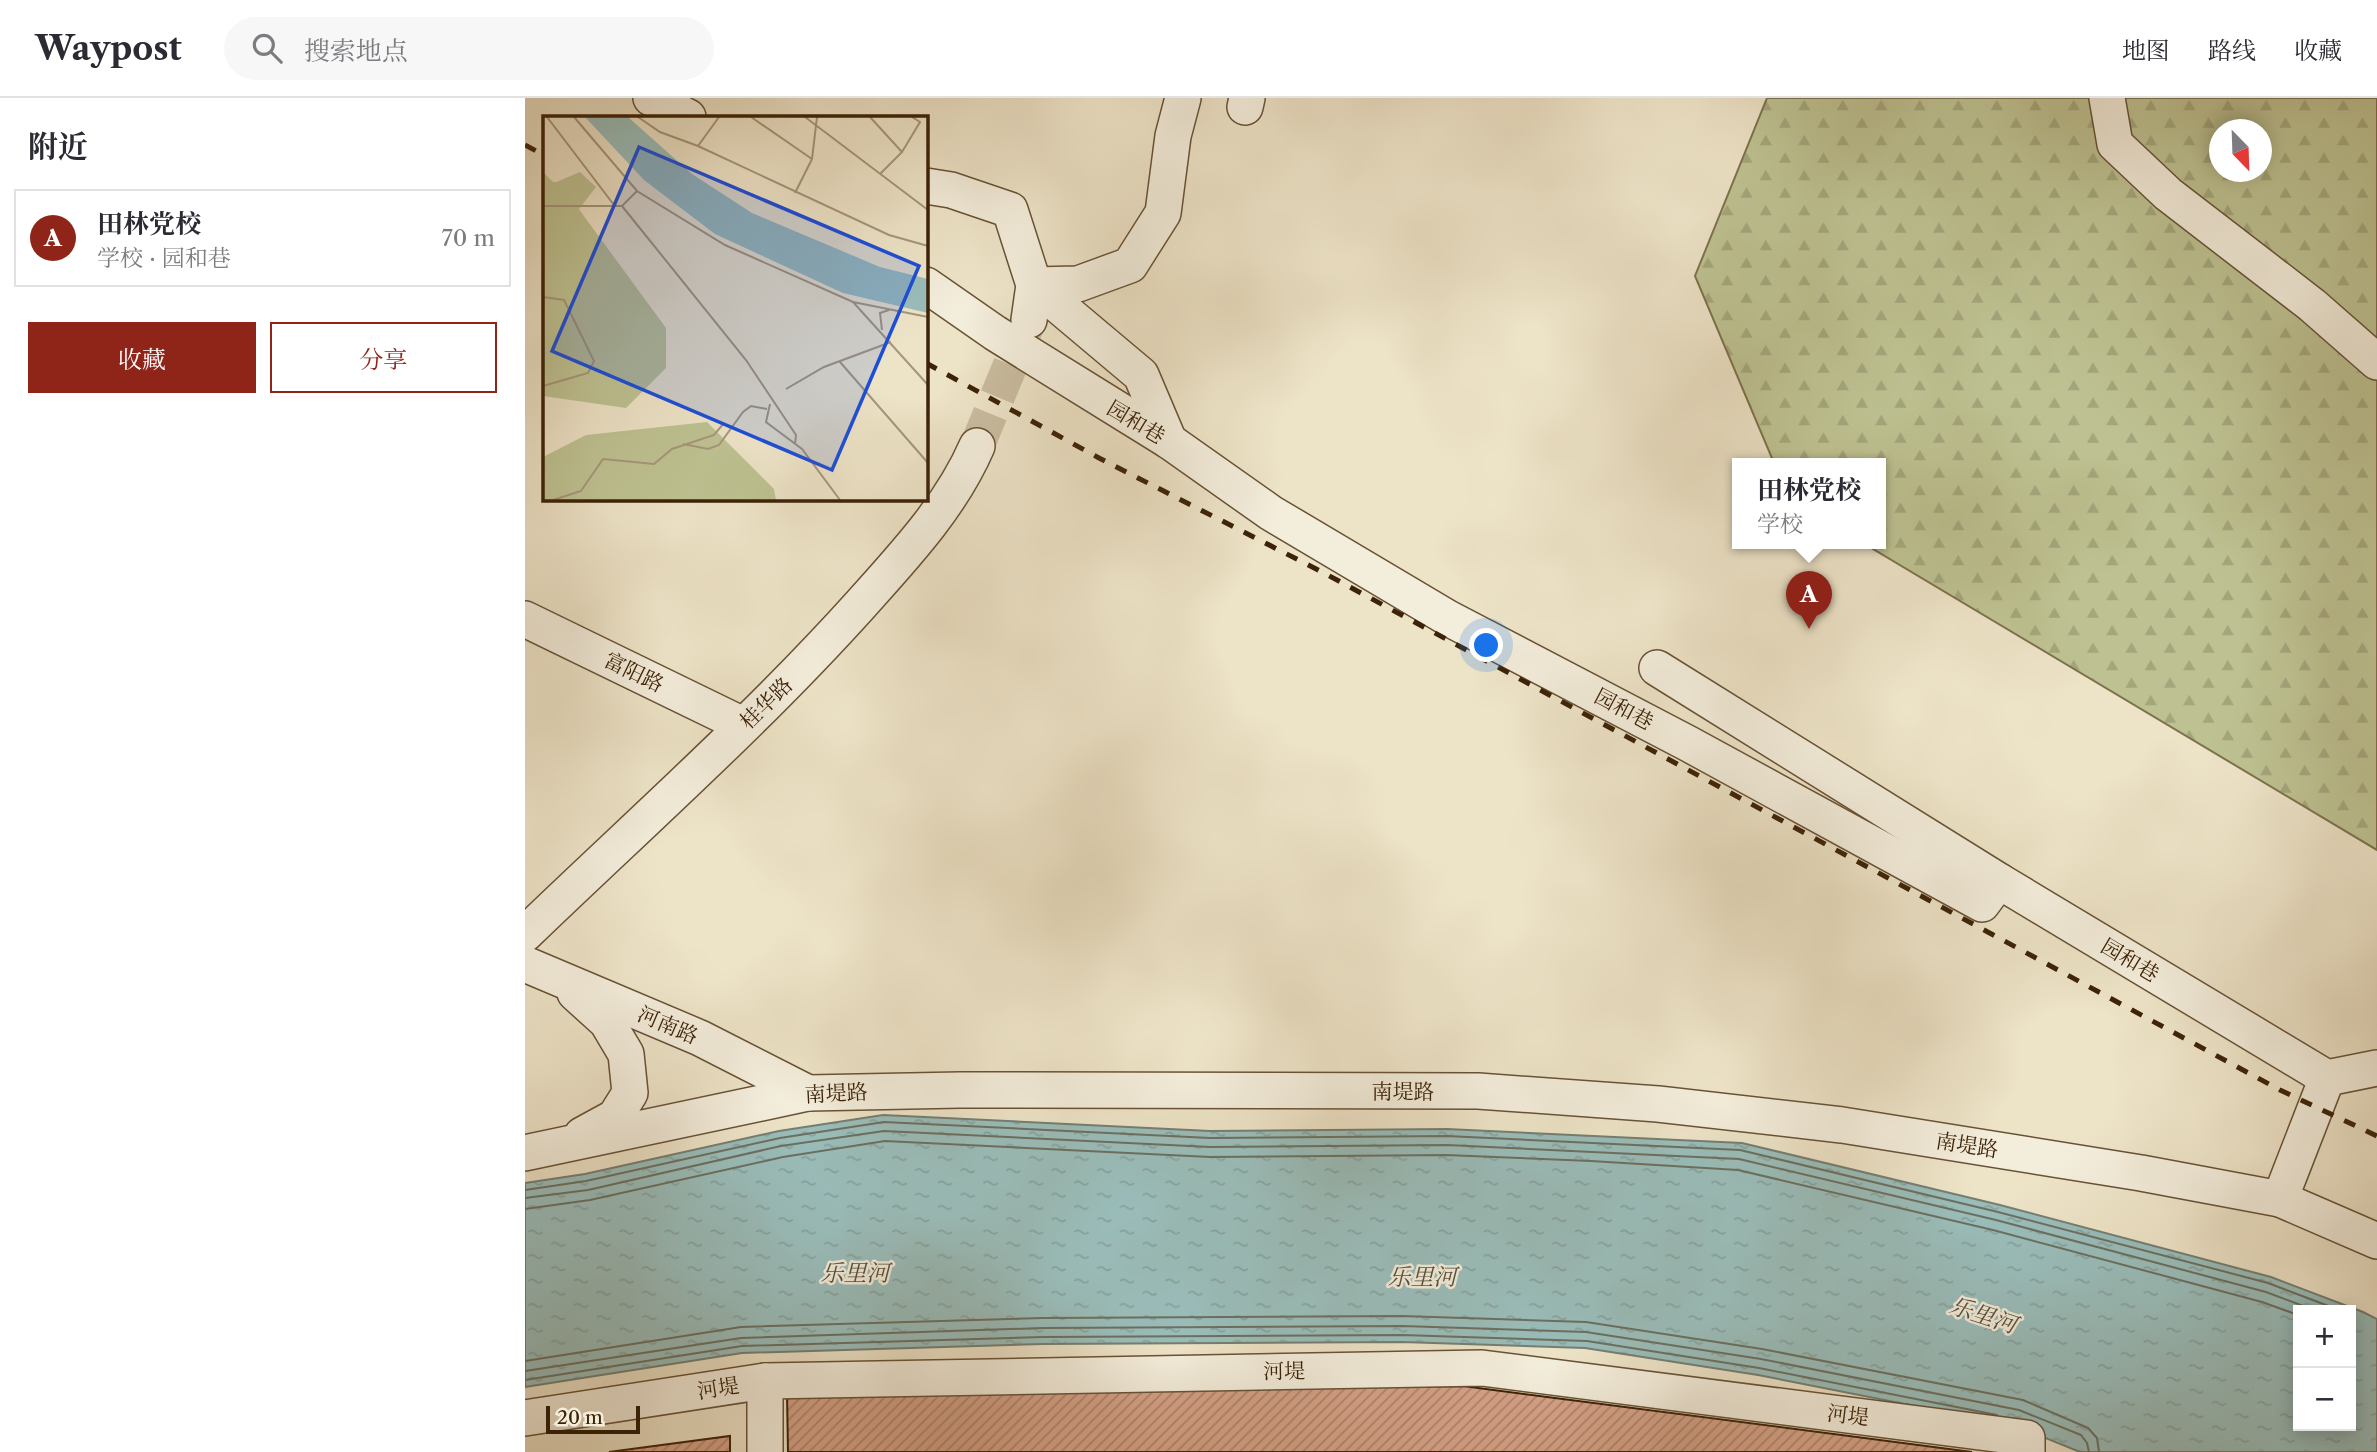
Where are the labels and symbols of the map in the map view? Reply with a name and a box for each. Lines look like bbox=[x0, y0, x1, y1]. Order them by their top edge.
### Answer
inset map bbox=[543, 116, 927, 500]
north arrow bbox=[2209, 119, 2272, 182]
street label: 园和巷 bbox=[1103, 395, 1169, 449]
pin: A bbox=[1786, 571, 1832, 629]
your location bbox=[1469, 628, 1503, 662]
street label: 富阳路 bbox=[600, 647, 668, 697]
street label: 桂华路 bbox=[735, 672, 797, 734]
street label: 园和巷 bbox=[1590, 683, 1658, 735]
street label: 园和巷 bbox=[2097, 933, 2163, 987]
street label: 河南路 bbox=[634, 1001, 702, 1049]
street label: 南堤路 bbox=[804, 1079, 868, 1107]
street label: 南堤路 bbox=[1372, 1079, 1435, 1104]
street label: 南堤路 bbox=[1934, 1128, 2000, 1162]
water label: 乐里河 bbox=[821, 1259, 894, 1287]
water label: 乐里河 bbox=[1388, 1263, 1461, 1291]
water label: 乐里河 bbox=[1946, 1291, 2024, 1340]
street label: 河堤 bbox=[1263, 1358, 1305, 1384]
street label: 河堤 bbox=[695, 1372, 741, 1404]
street label: 河堤 bbox=[1826, 1400, 1870, 1430]
scale bar bbox=[546, 1403, 641, 1435]

